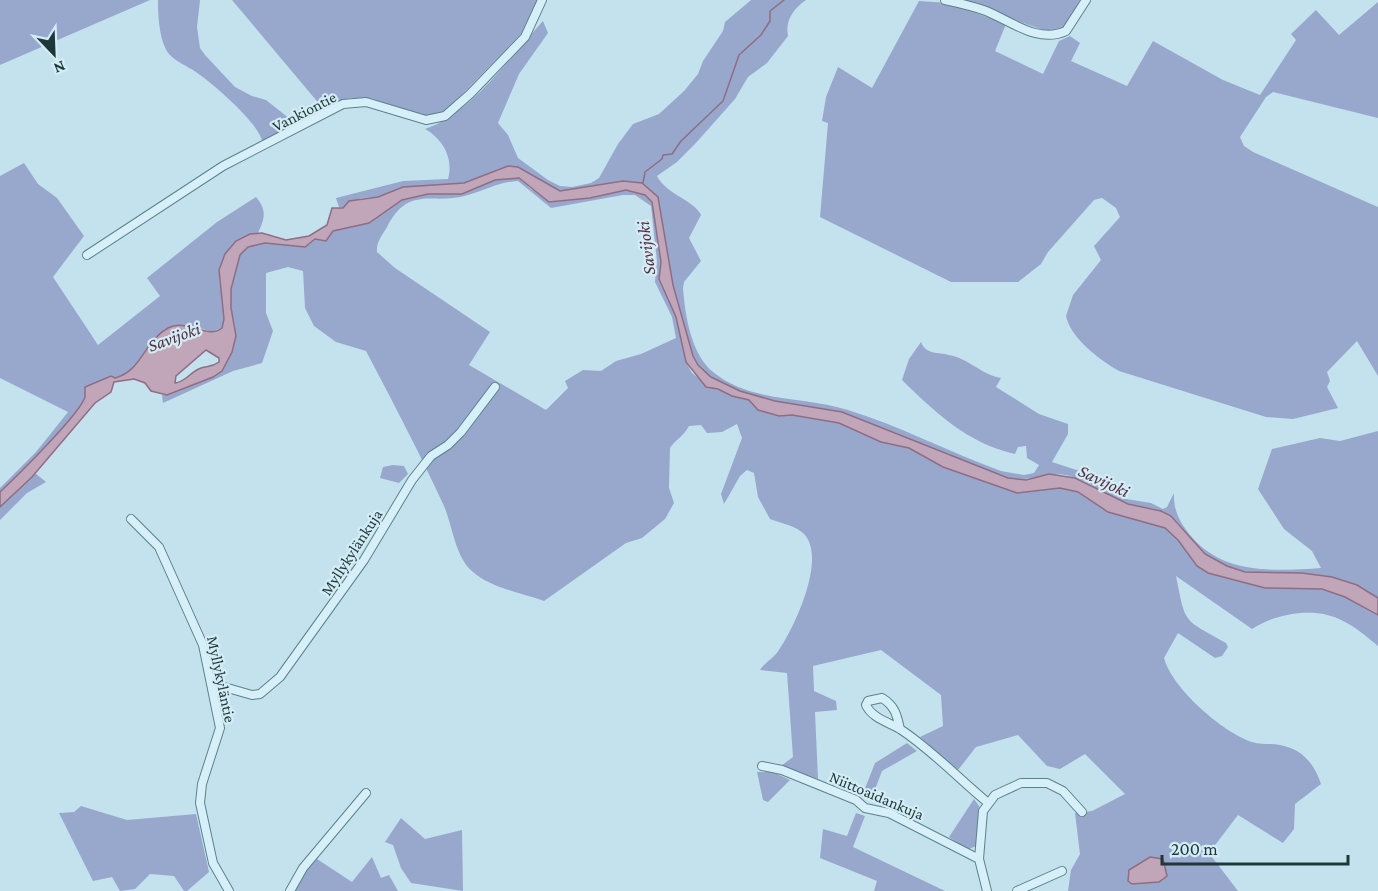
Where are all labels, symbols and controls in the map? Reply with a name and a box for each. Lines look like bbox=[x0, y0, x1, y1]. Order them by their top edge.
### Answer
north arrow bbox=[24, 24, 84, 84]
text: N bbox=[51, 57, 68, 77]
street label: Vankiontie bbox=[270, 88, 339, 135]
water label: Savijoki bbox=[633, 220, 660, 276]
water label: Savijoki bbox=[145, 318, 203, 357]
water label: Savijoki bbox=[1075, 460, 1133, 502]
street label: Myllykylänkuja bbox=[317, 506, 387, 599]
street label: Myllykyläntie bbox=[203, 634, 239, 724]
street label: Niittoaidankuja bbox=[827, 768, 927, 824]
scale bar bbox=[1162, 828, 1348, 866]
text: 200 m bbox=[1171, 839, 1218, 859]

